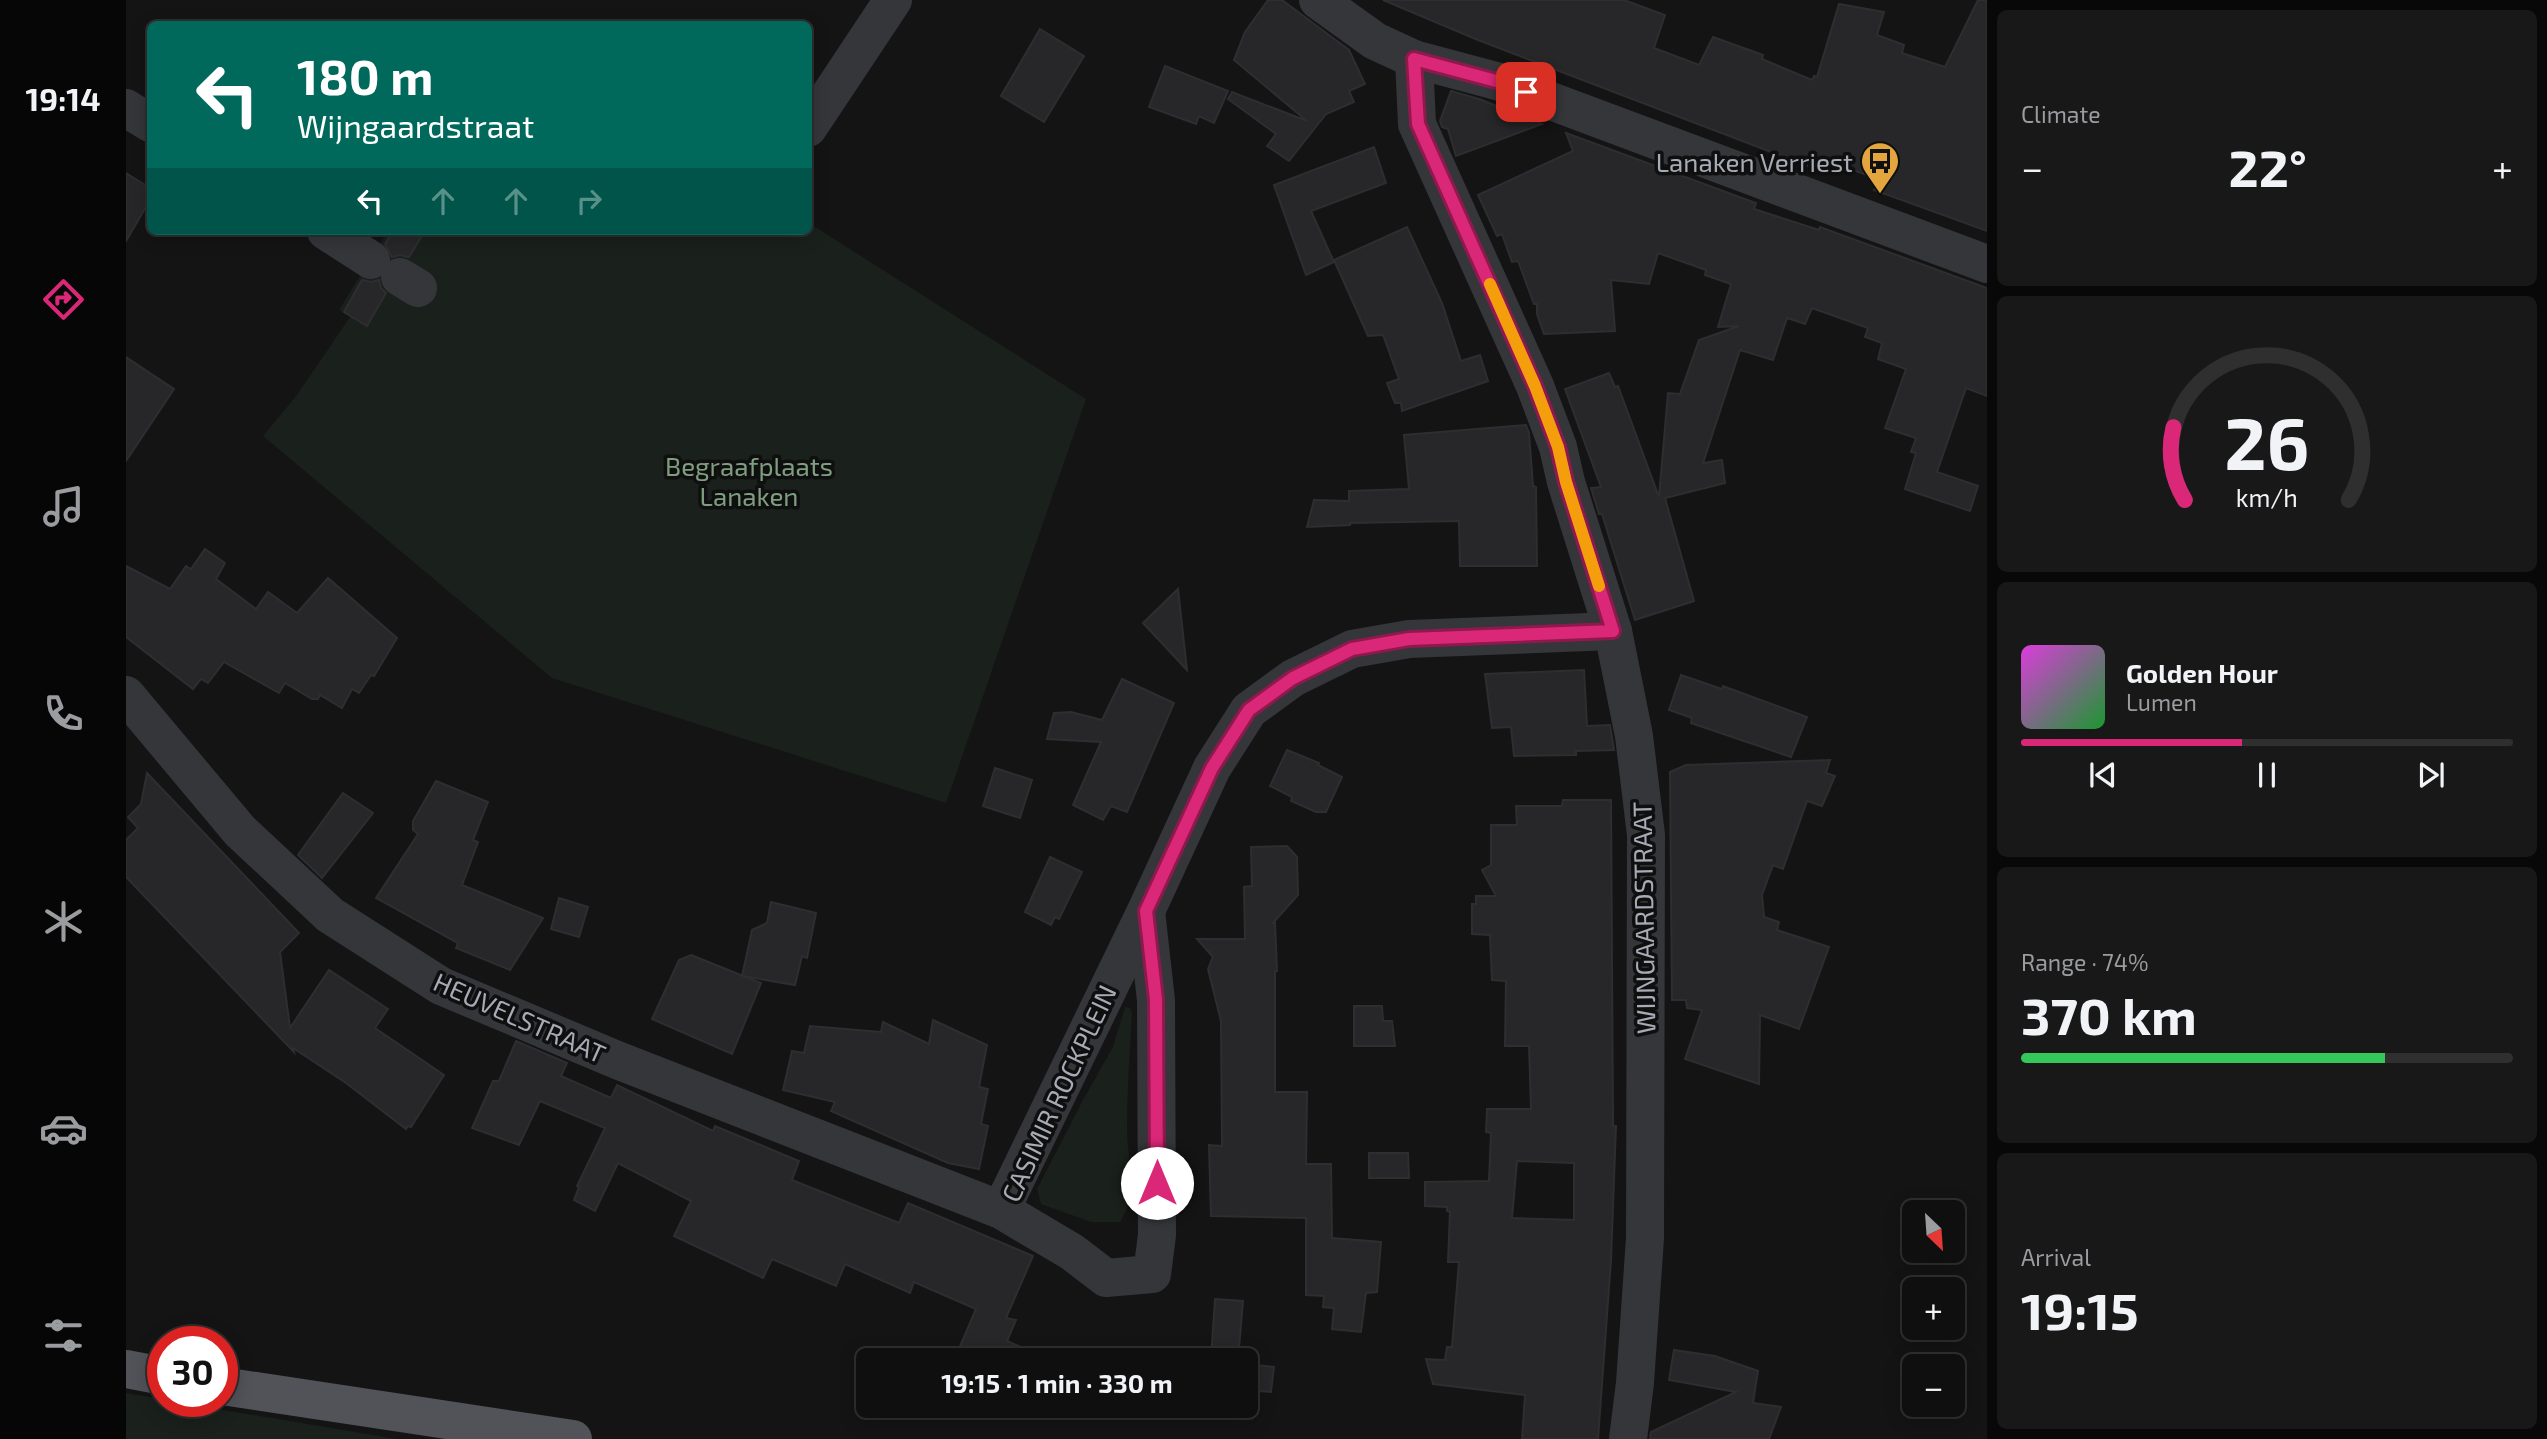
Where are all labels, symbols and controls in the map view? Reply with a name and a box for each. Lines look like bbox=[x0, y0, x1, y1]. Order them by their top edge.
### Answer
text: 180 m bbox=[297, 46, 433, 105]
icon: left bbox=[182, 49, 273, 140]
pin bbox=[1496, 62, 1556, 122]
icon: arrive bbox=[1507, 73, 1545, 111]
text: 19:14 bbox=[25, 79, 101, 117]
text: Climate bbox=[2021, 100, 2101, 128]
text: Wijngaardstraat bbox=[297, 106, 534, 144]
text: 22° bbox=[2228, 135, 2307, 197]
bus stop icon: Lanaken Verriest bbox=[1859, 140, 1901, 195]
text: − bbox=[2021, 144, 2043, 190]
text: + bbox=[2492, 144, 2513, 190]
place label: Lanaken Verriest bbox=[1656, 146, 1853, 177]
icon: left bbox=[351, 182, 389, 220]
icon: ahead bbox=[424, 182, 462, 220]
icon: ahead bbox=[497, 182, 535, 220]
icon: right bbox=[570, 182, 608, 220]
icon: directions bbox=[39, 275, 88, 324]
text: 26 bbox=[2224, 397, 2310, 485]
park label: Begraafplaats Lanaken bbox=[665, 450, 833, 511]
text: km/h bbox=[2236, 481, 2298, 511]
icon: music bbox=[39, 482, 88, 531]
text: Golden Hour bbox=[2126, 657, 2278, 688]
text: Lumen bbox=[2126, 688, 2197, 716]
icon: phone bbox=[39, 689, 88, 738]
icon: previous bbox=[2084, 756, 2122, 794]
icon: pause bbox=[2248, 756, 2286, 794]
icon: next bbox=[2412, 756, 2450, 794]
street label: WIJNGAARDSTRAAT bbox=[1625, 802, 1661, 1034]
icon: climate bbox=[39, 897, 88, 946]
text: Range · 74% bbox=[2021, 948, 2148, 976]
street label: HEUVELSTRAAT bbox=[429, 965, 611, 1069]
street label: CASIMIR ROCKPLEIN bbox=[994, 980, 1122, 1206]
text: 370 km bbox=[2021, 983, 2197, 1045]
icon: car bbox=[39, 1104, 88, 1153]
position arrow bbox=[1120, 1146, 1194, 1220]
north arrow bbox=[1902, 1200, 1965, 1264]
map controls bbox=[1902, 1200, 1965, 1417]
text: Arrival bbox=[2021, 1243, 2091, 1271]
button: + bbox=[1902, 1277, 1965, 1340]
text: 19:15 bbox=[2021, 1278, 2139, 1340]
icon: filters bbox=[39, 1311, 88, 1360]
speed limit sign: 30 bbox=[147, 1326, 238, 1417]
button: − bbox=[1902, 1354, 1965, 1417]
text: 19:15 · 1 min · 330 m bbox=[941, 1367, 1173, 1398]

